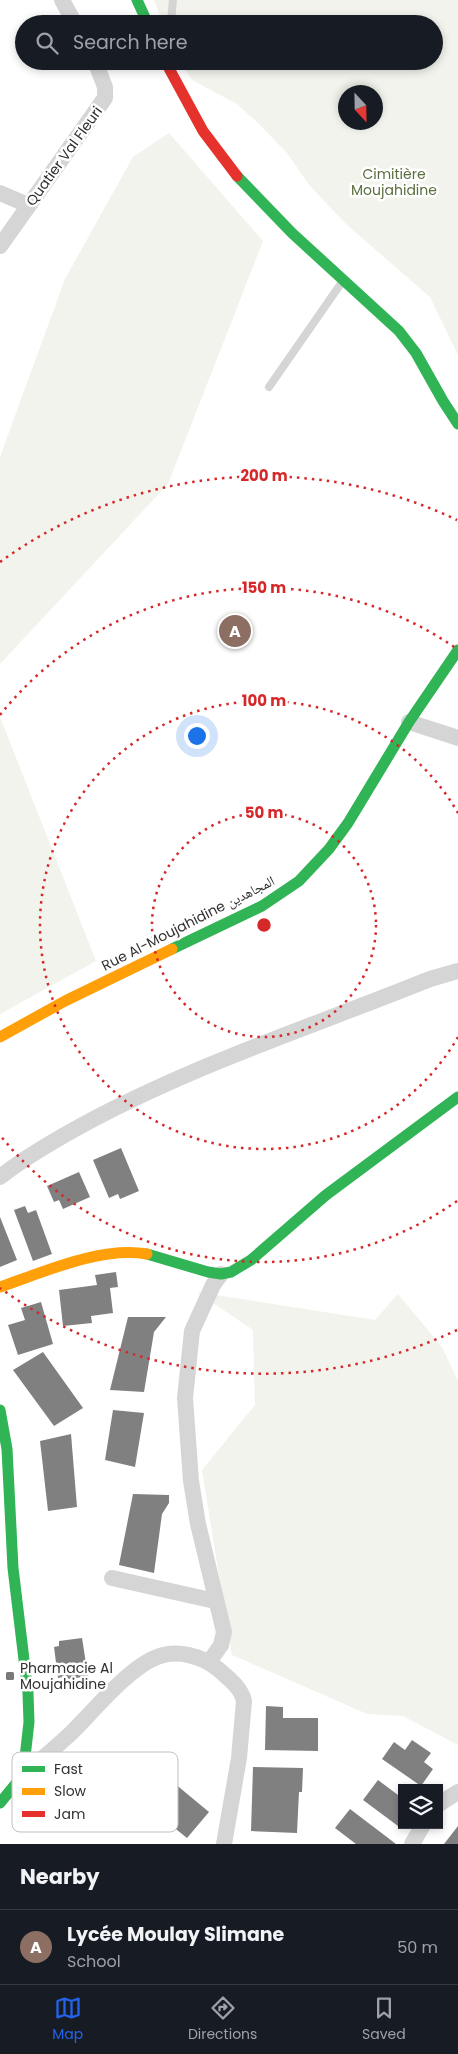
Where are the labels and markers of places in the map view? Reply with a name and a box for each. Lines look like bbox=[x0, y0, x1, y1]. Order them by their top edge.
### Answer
pin: A bbox=[219, 612, 251, 650]
centre of rings bbox=[255, 916, 273, 934]
place label: Pharmacie Al Moujahidine bbox=[20, 1658, 113, 1694]
marker: Pharmacie Al Moujahidine bbox=[4, 1670, 16, 1682]

